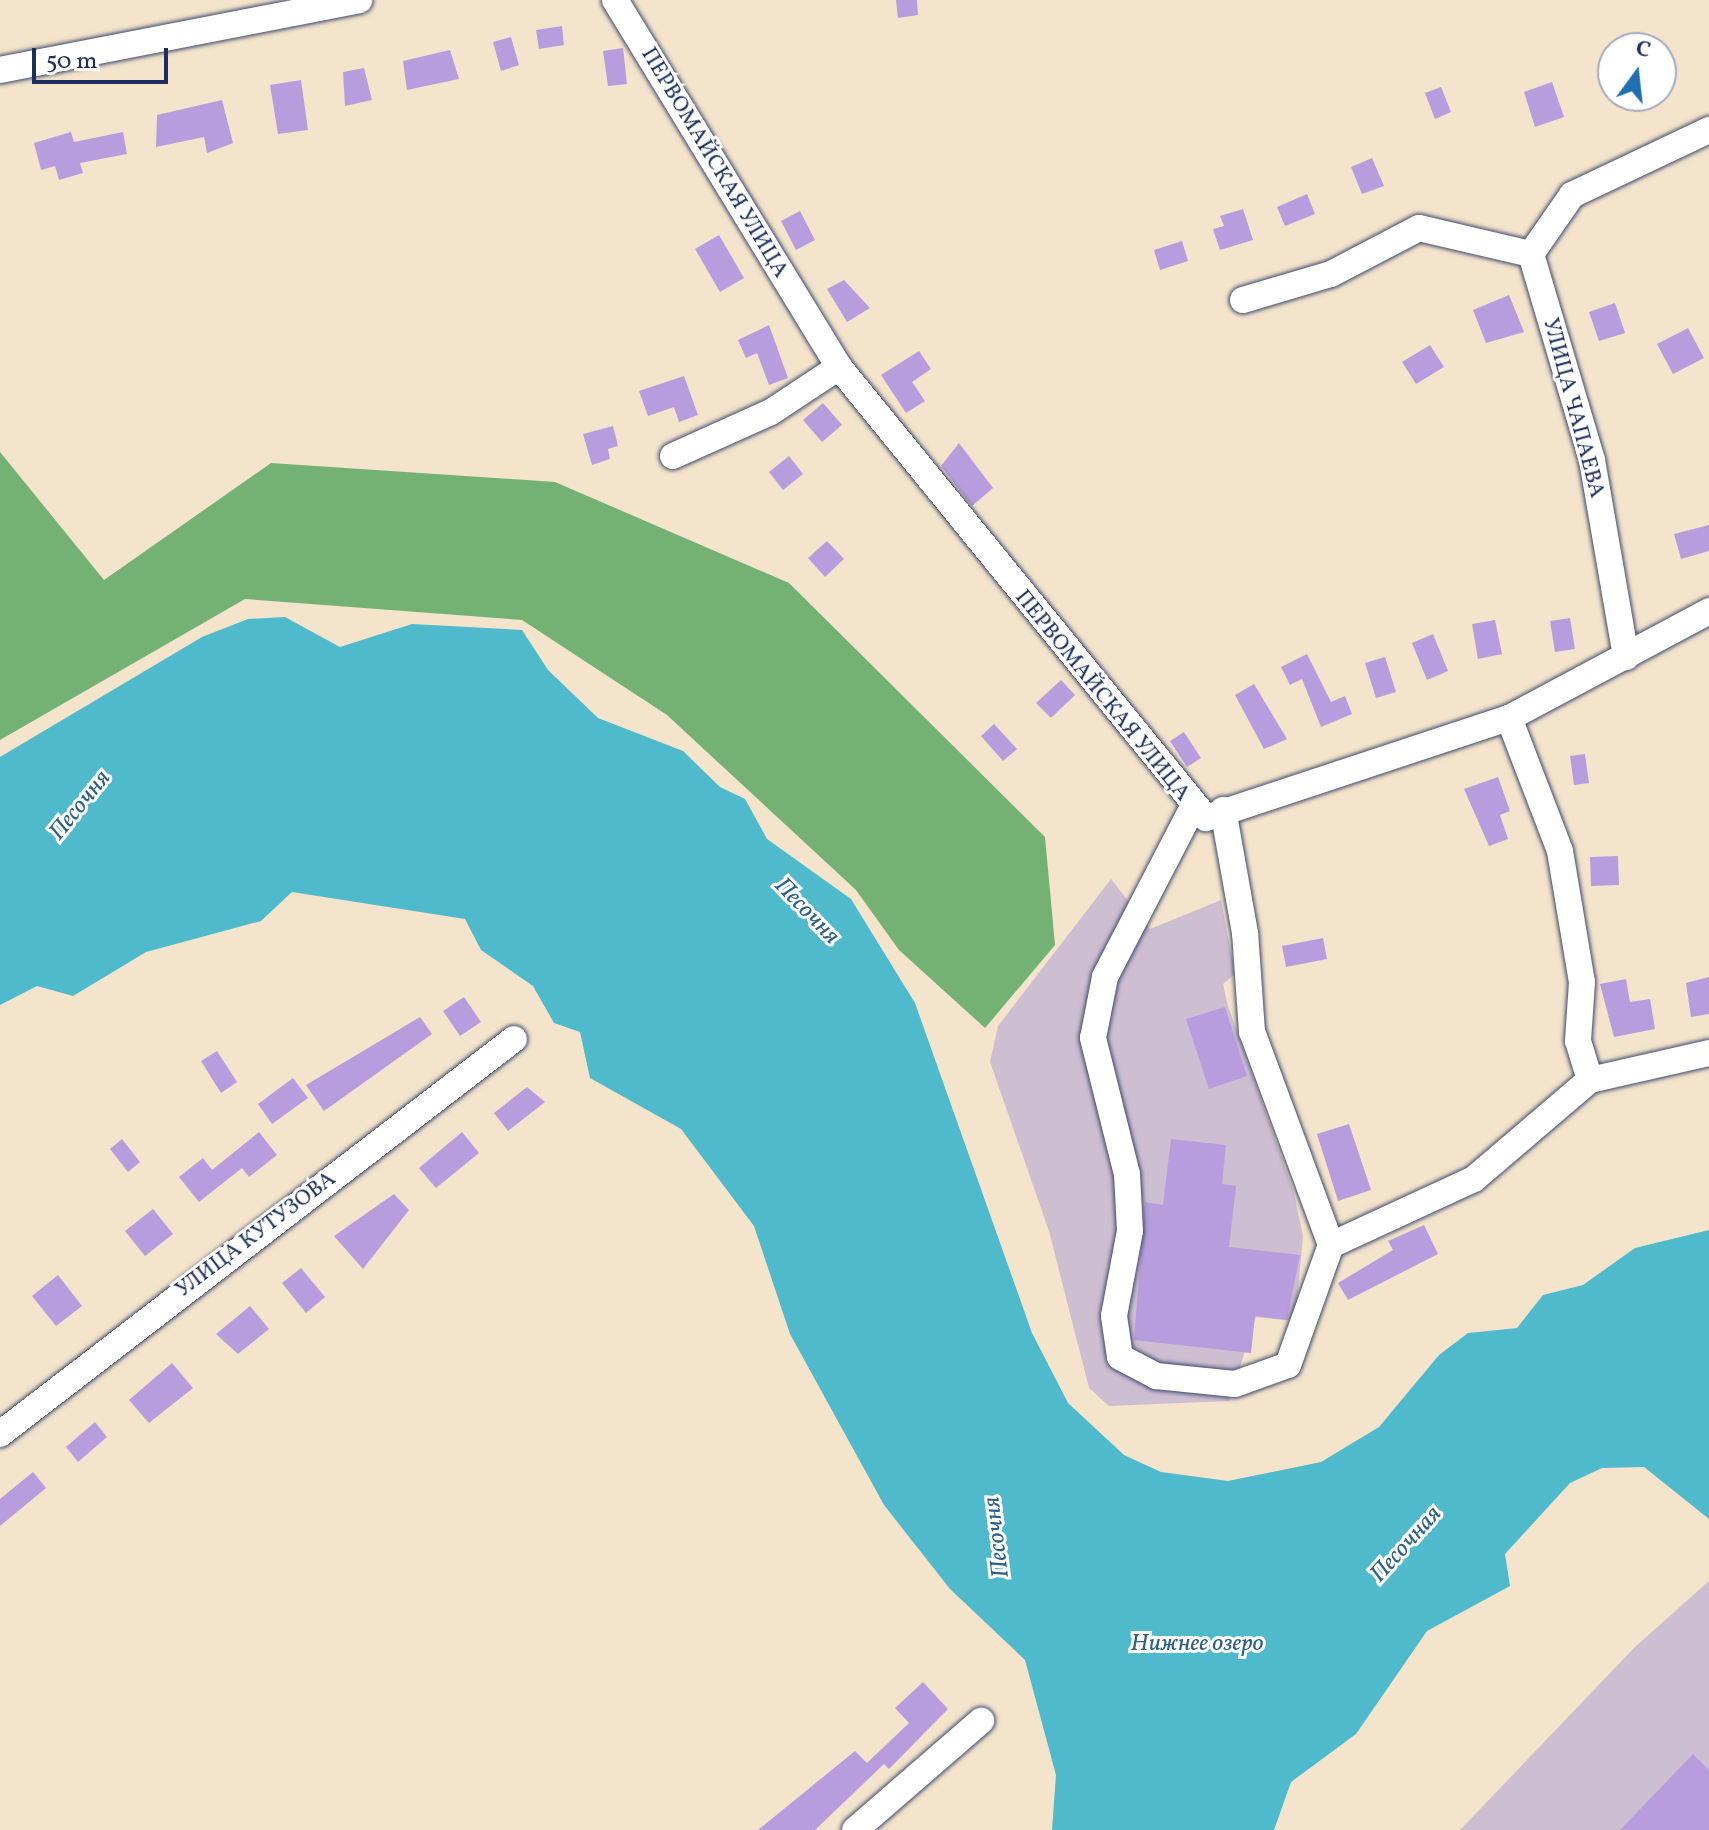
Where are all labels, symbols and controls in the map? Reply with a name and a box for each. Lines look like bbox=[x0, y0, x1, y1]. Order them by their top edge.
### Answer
scale bar bbox=[36, 32, 172, 82]
north arrow bbox=[1597, 32, 1677, 112]
text: С bbox=[1632, 33, 1654, 67]
street label: ПЕРВОМАЙСКАЯ УЛИЦА bbox=[635, 43, 793, 283]
text: 50 m bbox=[46, 45, 98, 79]
street label: УЛИЦА ЧАПАЕВА bbox=[1536, 315, 1610, 501]
street label: ПЕРВОМАЙСКАЯ УЛИЦА bbox=[1009, 585, 1195, 807]
water label: Песочня bbox=[44, 765, 118, 847]
water label: Песочня bbox=[767, 873, 845, 951]
street label: УЛИЦА КУТУЗОВА bbox=[171, 1166, 341, 1304]
water label: Песочня bbox=[979, 1495, 1017, 1579]
water label: Песочная bbox=[1365, 1501, 1449, 1589]
water label: Нижнее озеро bbox=[1131, 1631, 1263, 1659]

